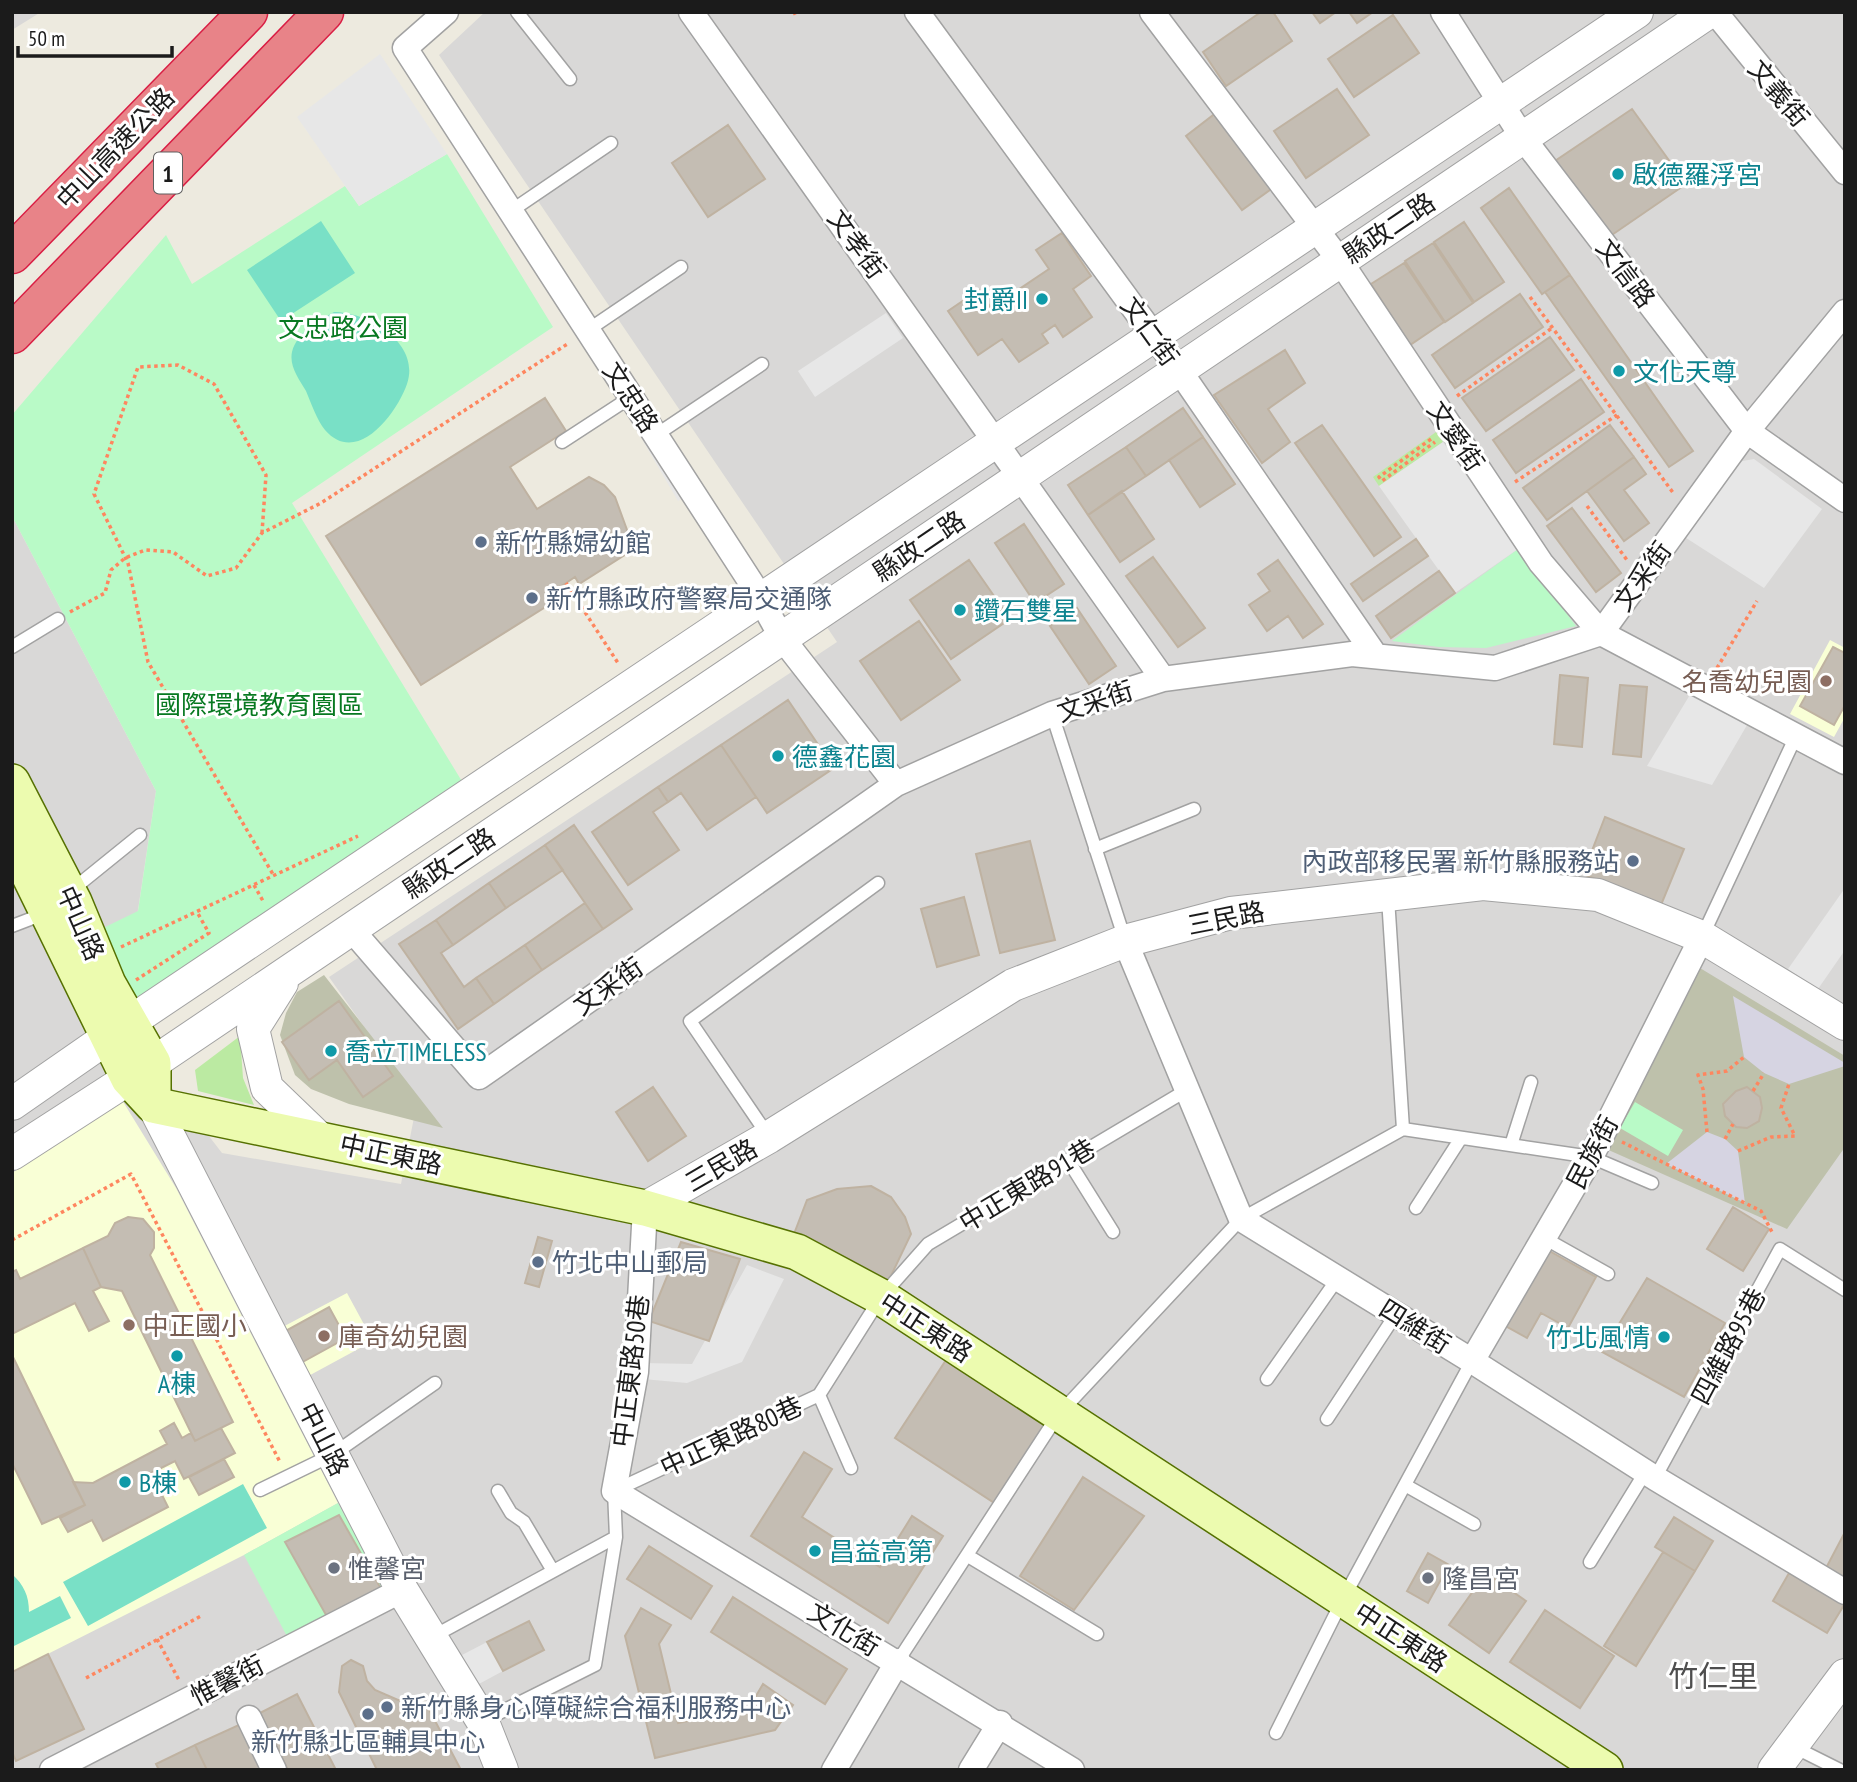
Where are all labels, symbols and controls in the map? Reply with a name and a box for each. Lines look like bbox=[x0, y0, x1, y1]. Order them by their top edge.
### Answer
scale bar bbox=[18, 14, 172, 58]
text: 50 m bbox=[28, 25, 65, 52]
street label: 文義街 bbox=[1741, 53, 1817, 133]
street label: 中山高速公路 bbox=[49, 80, 181, 216]
road number: 1 bbox=[154, 153, 182, 194]
place label: 啟德羅浮宮 bbox=[1632, 158, 1762, 191]
marker: 啟德羅浮宮 bbox=[1610, 166, 1626, 182]
street label: 縣政二路 bbox=[1337, 185, 1441, 271]
street label: 文孝街 bbox=[821, 203, 893, 285]
street label: 文信路 bbox=[1589, 232, 1663, 314]
place label: 封爵II bbox=[964, 283, 1028, 316]
street label: 文仁街 bbox=[1114, 290, 1186, 372]
marker: 封爵II bbox=[1034, 291, 1050, 307]
park label: 文忠路公園 bbox=[278, 311, 408, 344]
street label: 文忠路 bbox=[596, 355, 666, 439]
place label: 文化天尊 bbox=[1633, 355, 1737, 388]
marker: 文化天尊 bbox=[1611, 363, 1627, 379]
street label: 文愛街 bbox=[1421, 394, 1491, 478]
street label: 縣政二路 bbox=[867, 503, 971, 589]
place label: 新竹縣婦幼館 bbox=[495, 526, 651, 559]
marker: 新竹縣婦幼館 bbox=[473, 534, 489, 550]
street label: 文采街 bbox=[1606, 535, 1678, 617]
place label: 新竹縣政府警察局交通隊 bbox=[546, 582, 832, 615]
marker: 新竹縣政府警察局交通隊 bbox=[524, 590, 540, 606]
place label: 鑽石雙星 bbox=[974, 594, 1078, 627]
marker: 鑽石雙星 bbox=[952, 602, 968, 618]
place label: 名喬幼兒園 bbox=[1682, 665, 1812, 698]
street label: 文采街 bbox=[1053, 673, 1137, 729]
marker: 名喬幼兒園 bbox=[1818, 673, 1834, 689]
park label: 國際環境教育園區 bbox=[155, 688, 363, 721]
place label: 德鑫花園 bbox=[792, 740, 896, 773]
marker: 德鑫花園 bbox=[770, 748, 786, 764]
street label: 縣政二路 bbox=[397, 820, 501, 906]
place label: 內政部移民署 新竹縣服務站 bbox=[1301, 845, 1619, 878]
marker: 內政部移民署 新竹縣服務站 bbox=[1625, 853, 1641, 869]
street label: 中山路 bbox=[50, 881, 112, 965]
street label: 三民路 bbox=[1185, 894, 1267, 942]
street label: 文采街 bbox=[567, 950, 649, 1022]
place label: 喬立TIMELESS bbox=[345, 1035, 487, 1068]
marker: 喬立TIMELESS bbox=[323, 1043, 339, 1059]
street label: 民族街 bbox=[1559, 1110, 1625, 1194]
street label: 中正東路 bbox=[337, 1127, 445, 1181]
street label: 三民路 bbox=[679, 1131, 763, 1199]
street label: 中正東路91巷 bbox=[953, 1131, 1101, 1239]
place label: 竹北中山郵局 bbox=[552, 1246, 708, 1279]
marker: 竹北中山郵局 bbox=[530, 1254, 546, 1270]
street label: 四維路95巷 bbox=[1684, 1282, 1772, 1410]
street label: 中正東路 bbox=[873, 1285, 979, 1369]
street label: 四維街 bbox=[1373, 1291, 1457, 1361]
street label: 中正東路50巷 bbox=[604, 1293, 656, 1449]
place label: 中正國小 bbox=[143, 1309, 247, 1342]
marker: 中正國小 bbox=[121, 1317, 137, 1333]
place label: 庫奇幼兒園 bbox=[338, 1320, 468, 1353]
place label: 竹北風情 bbox=[1546, 1321, 1650, 1354]
marker: 庫奇幼兒園 bbox=[316, 1328, 332, 1344]
marker: 竹北風情 bbox=[1656, 1329, 1672, 1345]
marker: A棟 bbox=[169, 1348, 185, 1364]
place label: A棟 bbox=[158, 1367, 196, 1400]
street label: 中正東路80巷 bbox=[655, 1389, 807, 1483]
street label: 中山路 bbox=[292, 1397, 356, 1481]
place label: B棟 bbox=[139, 1466, 177, 1499]
marker: B棟 bbox=[117, 1474, 133, 1490]
place label: 昌益高第 bbox=[829, 1535, 933, 1568]
marker: 昌益高第 bbox=[807, 1543, 823, 1559]
place label: 惟馨宮 bbox=[348, 1552, 426, 1585]
marker: 惟馨宮 bbox=[326, 1560, 342, 1576]
place label: 隆昌宮 bbox=[1442, 1562, 1520, 1595]
marker: 隆昌宮 bbox=[1420, 1570, 1436, 1586]
street label: 文化街 bbox=[802, 1595, 886, 1663]
street label: 中正東路 bbox=[1348, 1595, 1454, 1679]
street label: 惟馨街 bbox=[185, 1648, 269, 1712]
district label: 竹仁里 bbox=[1668, 1656, 1758, 1695]
place label: 新竹縣身心障礙綜合福利服務中心 bbox=[401, 1691, 791, 1724]
marker: 新竹縣身心障礙綜合福利服務中心 bbox=[379, 1699, 395, 1715]
marker: 新竹縣北區輔具中心 bbox=[360, 1706, 376, 1722]
place label: 新竹縣北區輔具中心 bbox=[251, 1725, 485, 1758]

